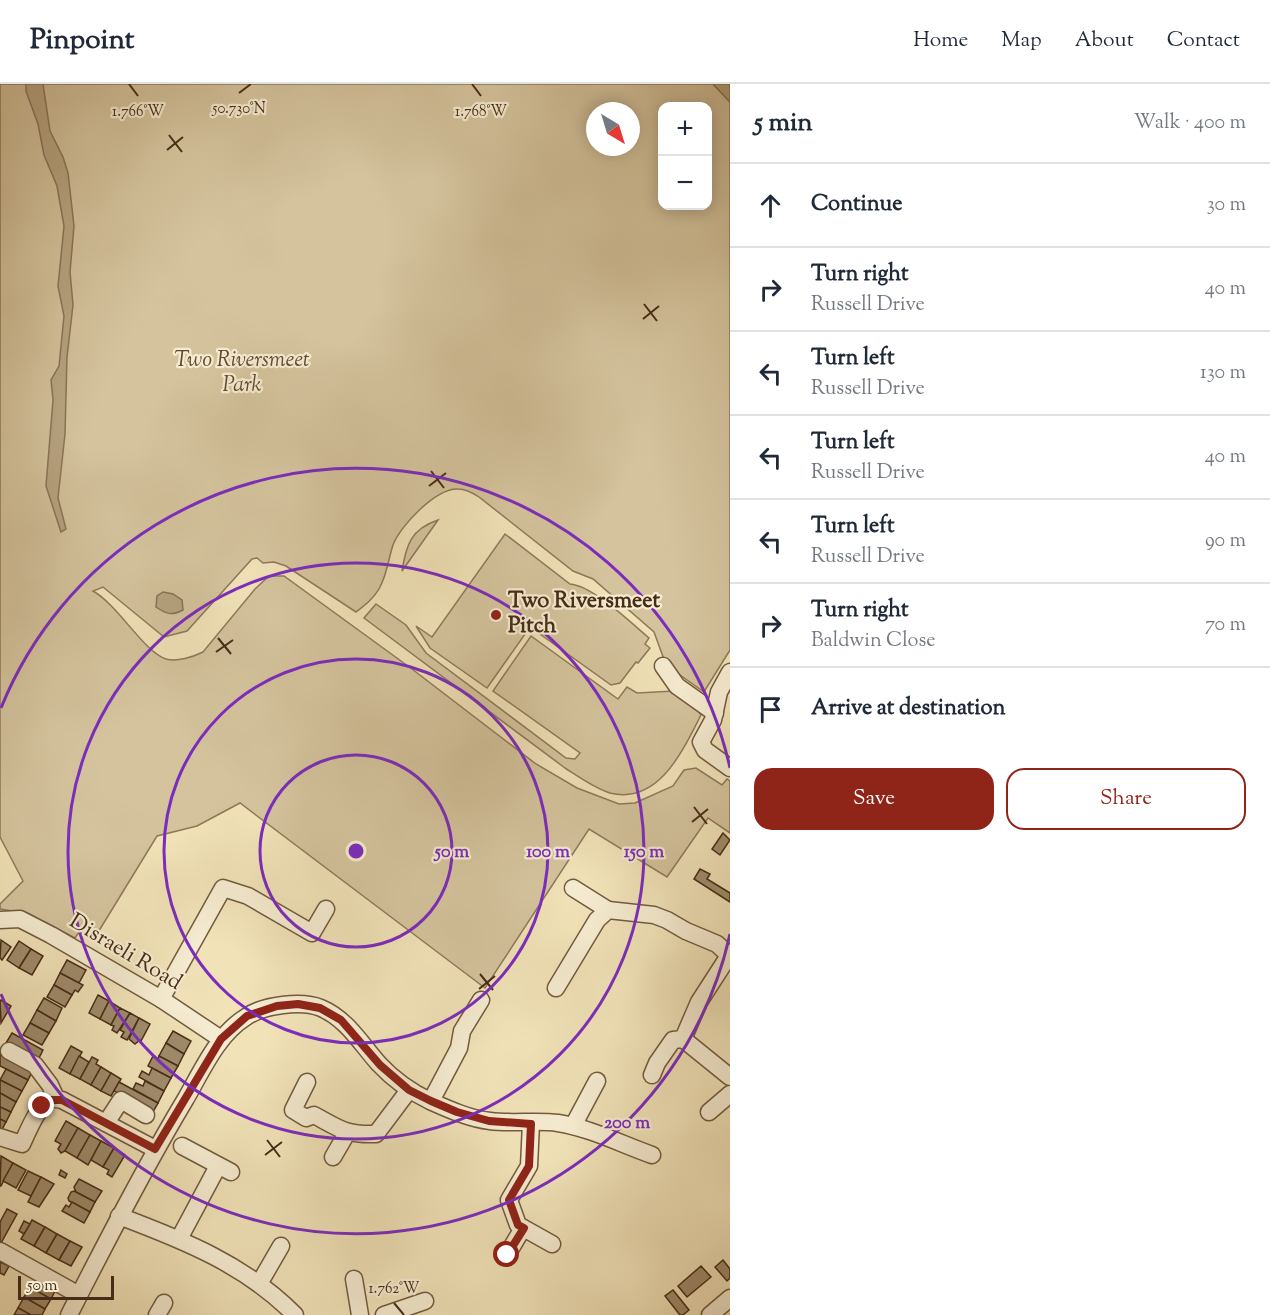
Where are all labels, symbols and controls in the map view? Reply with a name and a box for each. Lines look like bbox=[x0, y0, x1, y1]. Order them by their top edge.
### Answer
text: Pinpoint bbox=[30, 21, 134, 61]
text: Home bbox=[913, 26, 968, 56]
text: Map bbox=[1001, 26, 1042, 56]
text: About bbox=[1075, 26, 1134, 56]
text: Contact bbox=[1167, 26, 1240, 56]
text: 50.730°N bbox=[211, 99, 266, 120]
text: 1.766°W bbox=[112, 102, 164, 123]
text: 1.768°W bbox=[455, 102, 507, 123]
north arrow bbox=[586, 102, 640, 156]
map controls bbox=[658, 102, 712, 210]
button: + bbox=[658, 102, 712, 156]
text: 5 min bbox=[754, 105, 813, 142]
text: Walk · 400 m bbox=[1134, 109, 1246, 138]
button: − bbox=[658, 156, 712, 210]
icon: ahead bbox=[754, 189, 787, 222]
text: Continue bbox=[811, 189, 902, 221]
text: 30 m bbox=[1207, 191, 1246, 220]
text: Turn right bbox=[811, 259, 908, 291]
icon: right bbox=[754, 273, 787, 306]
text: 40 m bbox=[1205, 275, 1246, 304]
text: Russell Drive bbox=[811, 291, 925, 320]
text: Turn left bbox=[811, 343, 894, 375]
park label: Two Riversmeet Park bbox=[174, 345, 310, 402]
icon: left bbox=[754, 357, 787, 390]
text: 130 m bbox=[1200, 359, 1246, 388]
text: Russell Drive bbox=[811, 375, 925, 404]
text: Turn left bbox=[811, 427, 894, 459]
icon: left bbox=[754, 441, 787, 474]
text: 40 m bbox=[1205, 443, 1246, 472]
text: Russell Drive bbox=[811, 459, 925, 488]
text: Turn left bbox=[811, 511, 894, 543]
icon: left bbox=[754, 525, 787, 558]
text: 90 m bbox=[1205, 527, 1246, 556]
text: Russell Drive bbox=[811, 543, 925, 572]
place label: Two Riversmeet Pitch bbox=[508, 586, 660, 643]
text: Turn right bbox=[811, 595, 908, 627]
marker: Two Riversmeet Pitch bbox=[489, 608, 503, 622]
icon: right bbox=[754, 609, 787, 642]
text: 70 m bbox=[1205, 611, 1246, 640]
text: Baldwin Close bbox=[811, 627, 936, 656]
icon: arrive bbox=[754, 693, 787, 726]
text: Arrive at destination bbox=[811, 693, 1006, 725]
button: Save bbox=[754, 768, 994, 830]
button: Share bbox=[1006, 768, 1246, 830]
text: 50 m bbox=[433, 840, 469, 866]
text: 100 m bbox=[526, 840, 570, 866]
text: 150 m bbox=[624, 840, 664, 866]
centre of rings bbox=[346, 841, 366, 861]
street label: Disraeli Road bbox=[62, 907, 188, 999]
route end bbox=[28, 1092, 54, 1118]
text: 200 m bbox=[604, 1111, 650, 1137]
route start bbox=[493, 1241, 519, 1267]
scale bar bbox=[18, 1273, 114, 1300]
text: 50 m bbox=[27, 1275, 58, 1298]
text: 1.762°W bbox=[369, 1279, 420, 1300]

